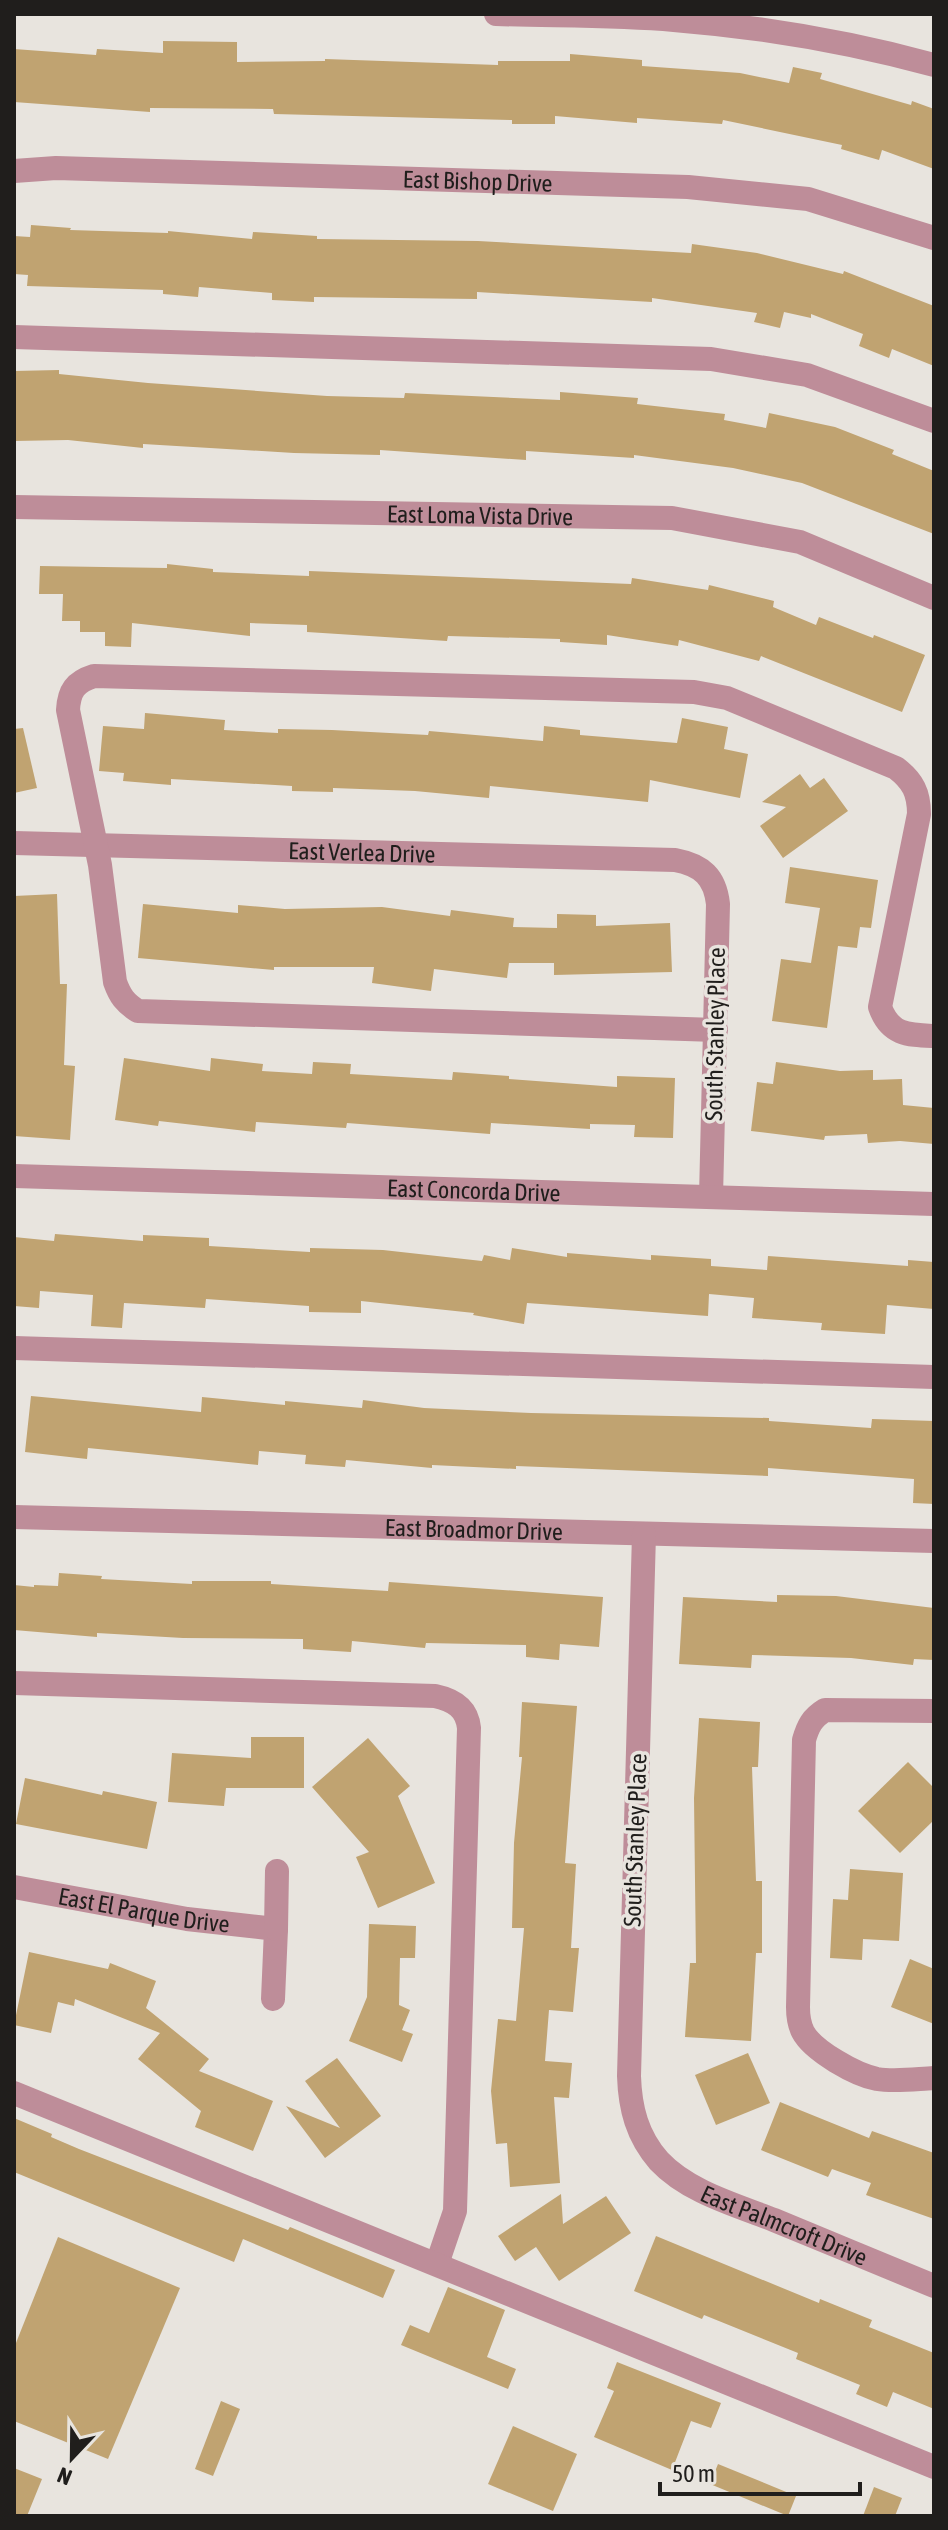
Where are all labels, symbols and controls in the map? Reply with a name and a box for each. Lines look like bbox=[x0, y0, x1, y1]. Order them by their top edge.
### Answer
street label: East Bishop Drive bbox=[402, 165, 553, 196]
street label: East Loma Vista Drive bbox=[387, 500, 573, 530]
street label: East Verlea Drive bbox=[288, 837, 436, 867]
street label: South Stanley Place bbox=[700, 947, 730, 1121]
street label: East Concorda Drive bbox=[387, 1174, 561, 1206]
street label: East Broadmor Drive bbox=[385, 1513, 563, 1545]
street label: South Stanley Place bbox=[618, 1753, 652, 1927]
street label: East El Parque Drive bbox=[56, 1882, 231, 1937]
street label: East Palmcroft Drive bbox=[697, 2179, 871, 2271]
north arrow bbox=[32, 2418, 112, 2498]
scale bar bbox=[660, 2446, 860, 2496]
text: 50 m bbox=[672, 2460, 715, 2487]
text: N bbox=[54, 2462, 75, 2491]

